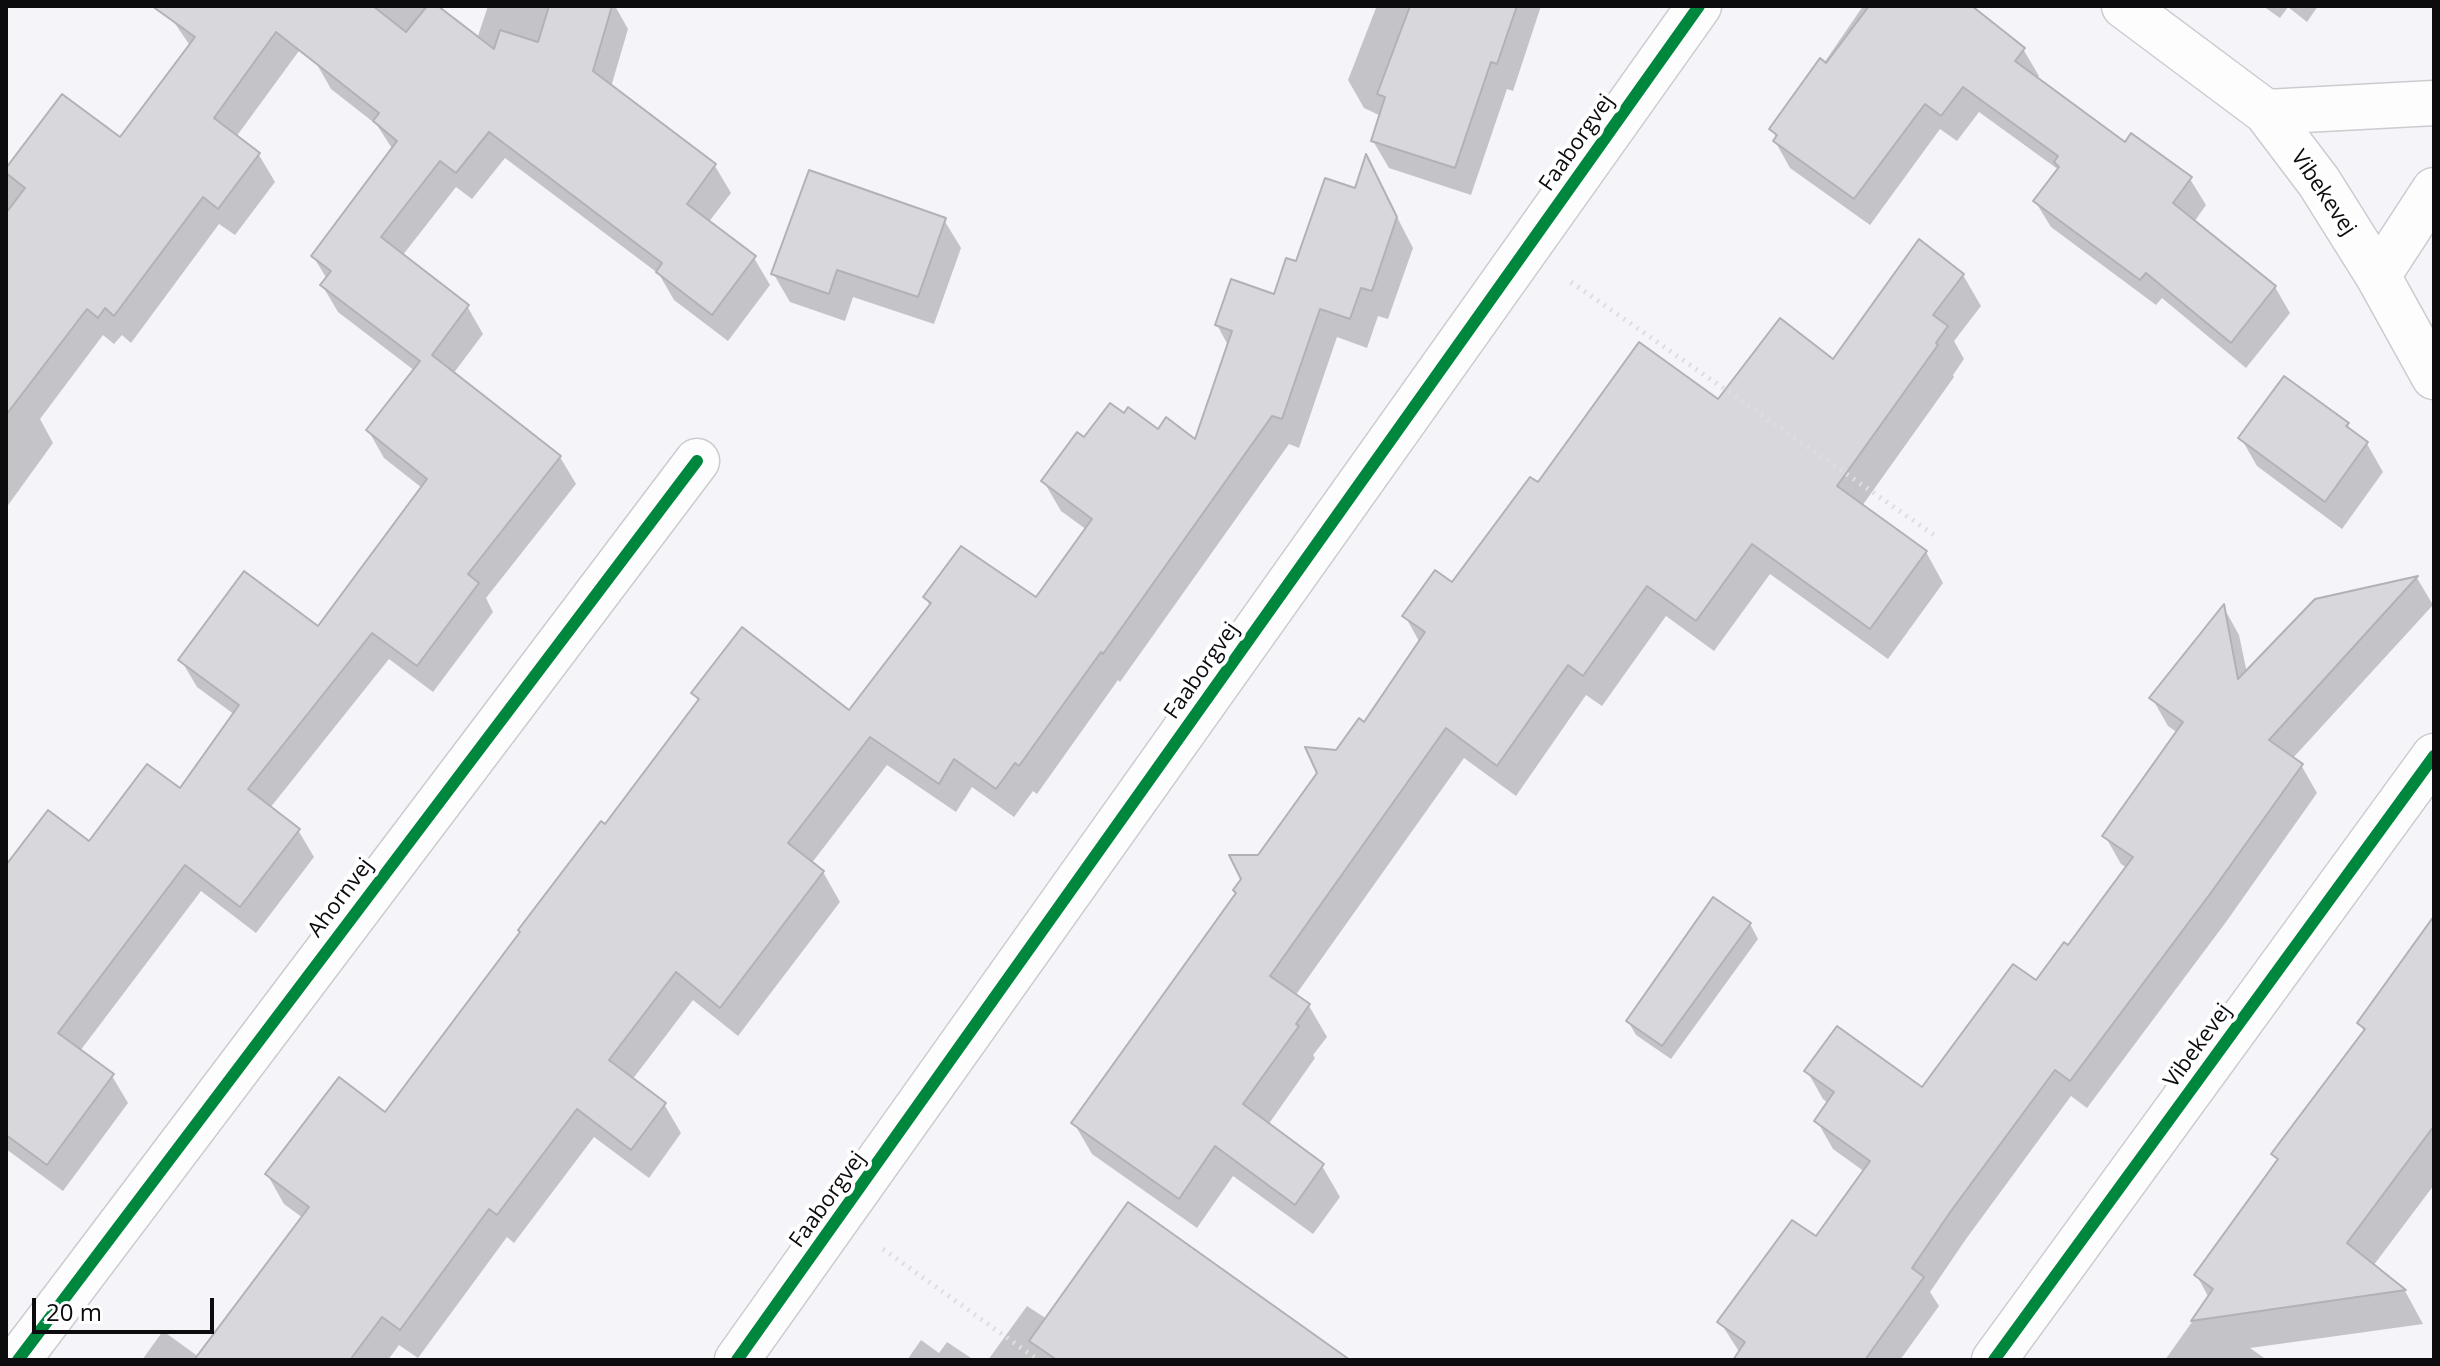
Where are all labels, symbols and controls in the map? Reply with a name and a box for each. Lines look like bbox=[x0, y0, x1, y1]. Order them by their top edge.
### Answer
street label: Faaborgvej bbox=[1534, 89, 1620, 197]
street label: Vibekevej bbox=[2285, 145, 2361, 241]
street label: Faaborgvej bbox=[1159, 617, 1245, 725]
street label: Ahornvej bbox=[303, 853, 379, 943]
street label: Vibekevej bbox=[2159, 999, 2237, 1093]
street label: Faaborgvej bbox=[784, 1147, 872, 1253]
scale bar bbox=[36, 1282, 218, 1332]
text: 20 m bbox=[46, 1295, 102, 1328]

